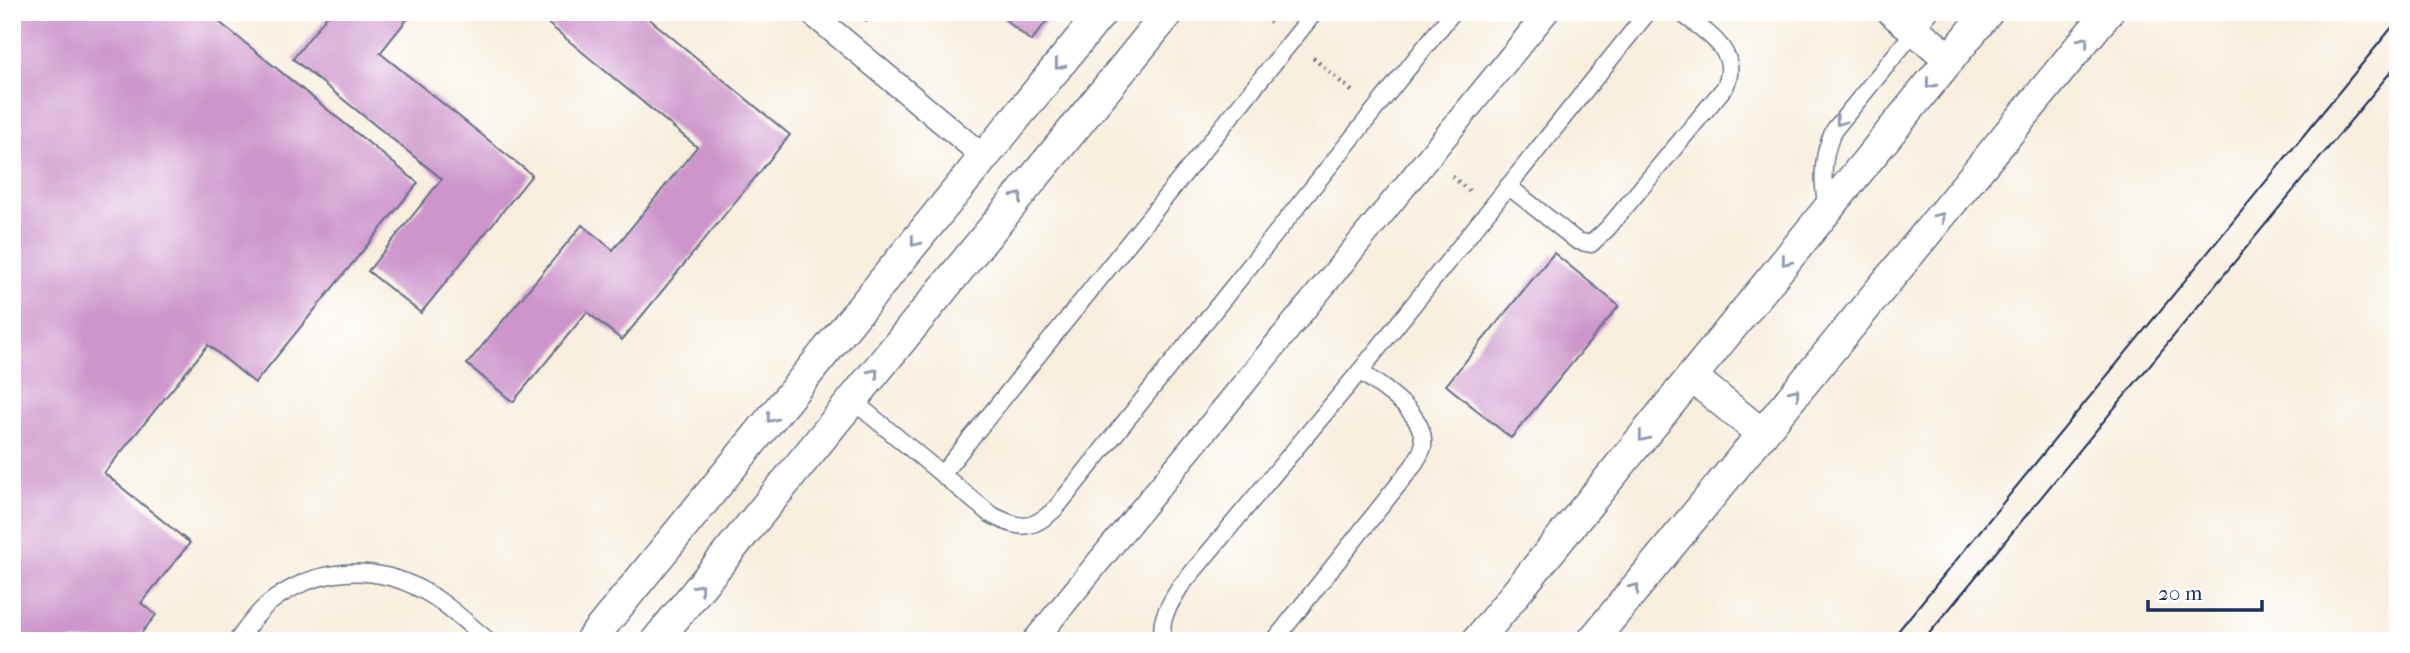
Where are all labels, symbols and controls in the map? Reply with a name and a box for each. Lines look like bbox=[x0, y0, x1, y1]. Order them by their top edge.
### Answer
one-way arrow bbox=[2076, 37, 2088, 50]
one-way arrow bbox=[1054, 58, 1067, 70]
one-way arrow bbox=[1926, 76, 1938, 89]
one-way arrow bbox=[1836, 114, 1848, 126]
one-way arrow bbox=[1010, 193, 1022, 206]
one-way arrow bbox=[1931, 213, 1944, 225]
one-way arrow bbox=[911, 233, 923, 246]
one-way arrow bbox=[1782, 252, 1794, 265]
one-way arrow bbox=[866, 369, 878, 382]
one-way arrow bbox=[1787, 388, 1799, 401]
one-way arrow bbox=[767, 410, 780, 422]
one-way arrow bbox=[1638, 430, 1651, 442]
scale bar bbox=[2148, 569, 2261, 613]
text: 20 m bbox=[2158, 581, 2203, 605]
one-way arrow bbox=[691, 583, 704, 595]
one-way arrow bbox=[1627, 583, 1640, 595]

